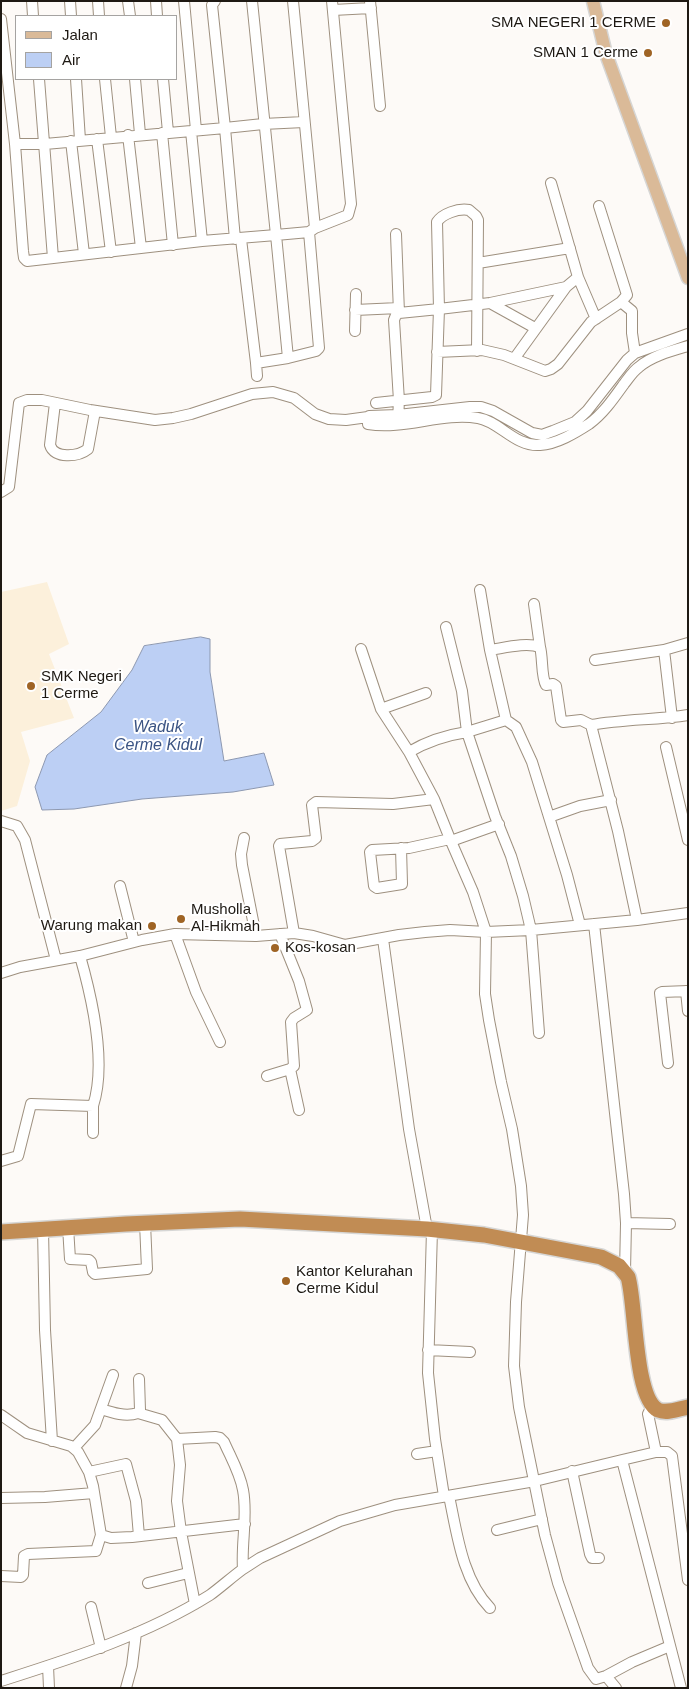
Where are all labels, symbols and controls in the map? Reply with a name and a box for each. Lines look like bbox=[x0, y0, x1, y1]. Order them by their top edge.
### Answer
place label: SMA NEGERI 1 CERME bbox=[491, 14, 656, 32]
legend bbox=[15, 15, 178, 80]
marker: SMA NEGERI 1 CERME bbox=[660, 17, 672, 29]
text: Jalan bbox=[62, 26, 98, 43]
place label: SMAN 1 Cerme bbox=[533, 44, 638, 62]
marker: SMAN 1 Cerme bbox=[642, 47, 654, 59]
text: Air bbox=[62, 51, 80, 68]
place label: SMK Negeri 1 Cerme bbox=[41, 668, 122, 703]
marker: SMK Negeri 1 Cerme bbox=[25, 680, 37, 692]
water label: Waduk Cerme Kidul bbox=[114, 718, 202, 756]
place label: Musholla Al-Hikmah bbox=[191, 901, 260, 936]
marker: Musholla Al-Hikmah bbox=[175, 913, 187, 925]
place label: Warung makan bbox=[41, 917, 142, 935]
marker: Warung makan bbox=[146, 920, 158, 932]
place label: Kos-kosan bbox=[285, 939, 356, 957]
marker: Kos-kosan bbox=[269, 942, 281, 954]
place label: Kantor Kelurahan Cerme Kidul bbox=[296, 1263, 413, 1298]
marker: Kantor Kelurahan Cerme Kidul bbox=[280, 1275, 292, 1287]

